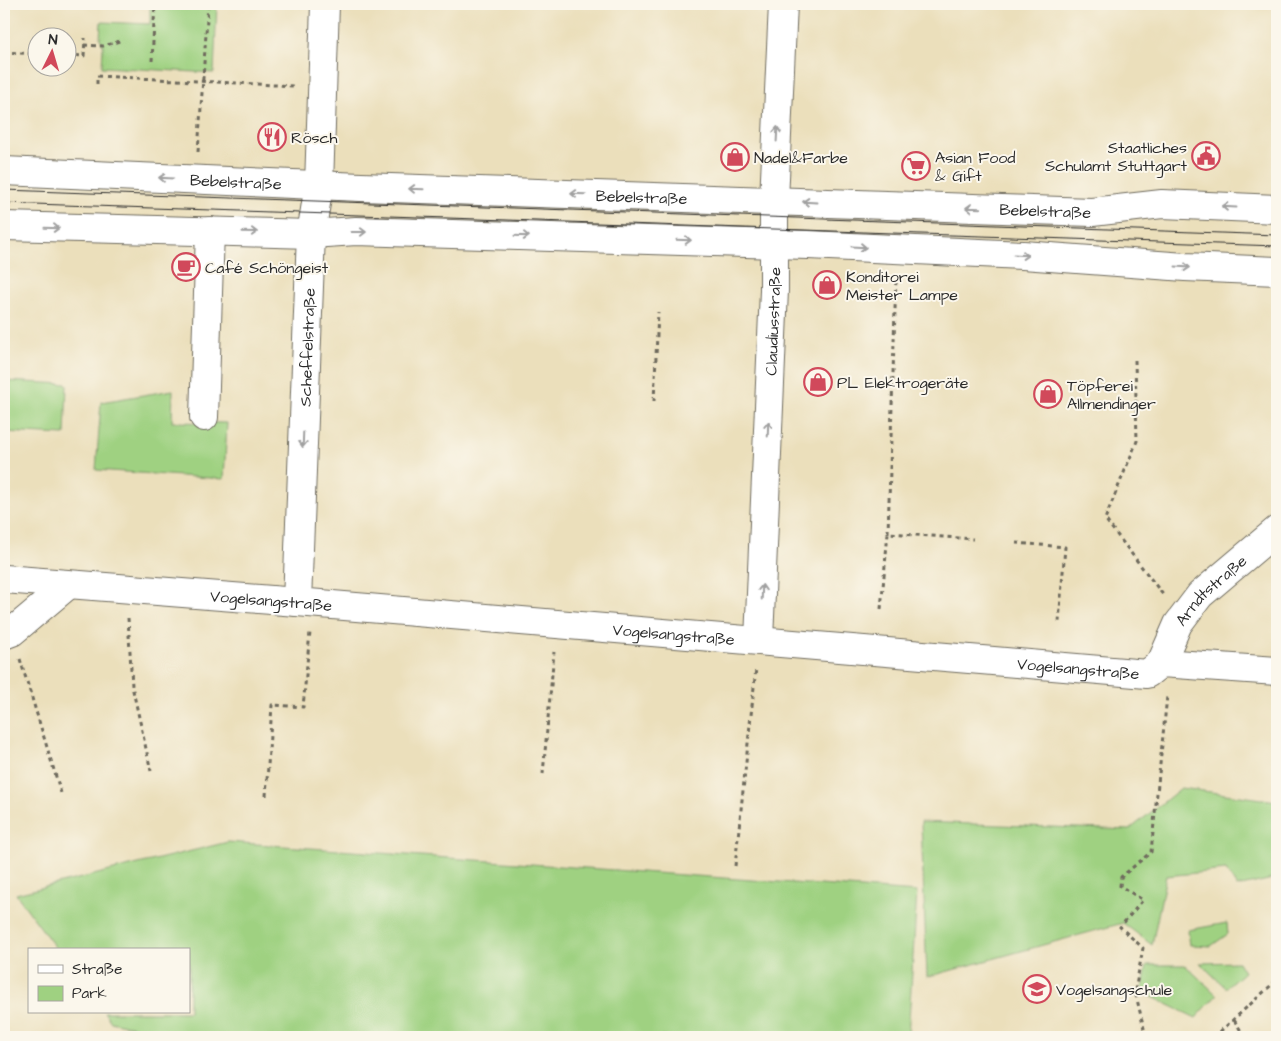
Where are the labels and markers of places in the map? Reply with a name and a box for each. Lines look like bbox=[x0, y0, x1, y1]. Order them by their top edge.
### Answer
restaurant icon: Rösch bbox=[257, 122, 287, 152]
place label: Rösch bbox=[291, 127, 338, 149]
place label: Staatliches Schulamt Stuttgart bbox=[1045, 137, 1188, 178]
public building icon: Staatliches Schulamt Stuttgart bbox=[1191, 141, 1221, 171]
shop icon: Nadel&Farbe bbox=[720, 142, 750, 172]
place label: Nadel&Farbe bbox=[754, 147, 848, 169]
place label: Asian Food & Gift bbox=[935, 147, 1016, 187]
supermarket icon: Asian Food & Gift bbox=[901, 151, 931, 181]
cafe icon: Café Schöngeist bbox=[171, 252, 201, 282]
place label: Café Schöngeist bbox=[205, 257, 329, 280]
place label: Konditorei Meister Lampe bbox=[846, 266, 958, 306]
shop icon: Konditorei Meister Lampe bbox=[812, 270, 842, 300]
shop icon: PL Elektrogeräte bbox=[803, 367, 833, 397]
place label: PL Elektrogeräte bbox=[837, 372, 969, 395]
place label: Töpferei Allmendinger bbox=[1067, 375, 1156, 416]
shop icon: Töpferei Allmendinger bbox=[1033, 379, 1063, 409]
school or university icon: Vogelsangschule bbox=[1022, 974, 1052, 1004]
place label: Vogelsangschule bbox=[1056, 979, 1173, 1002]

